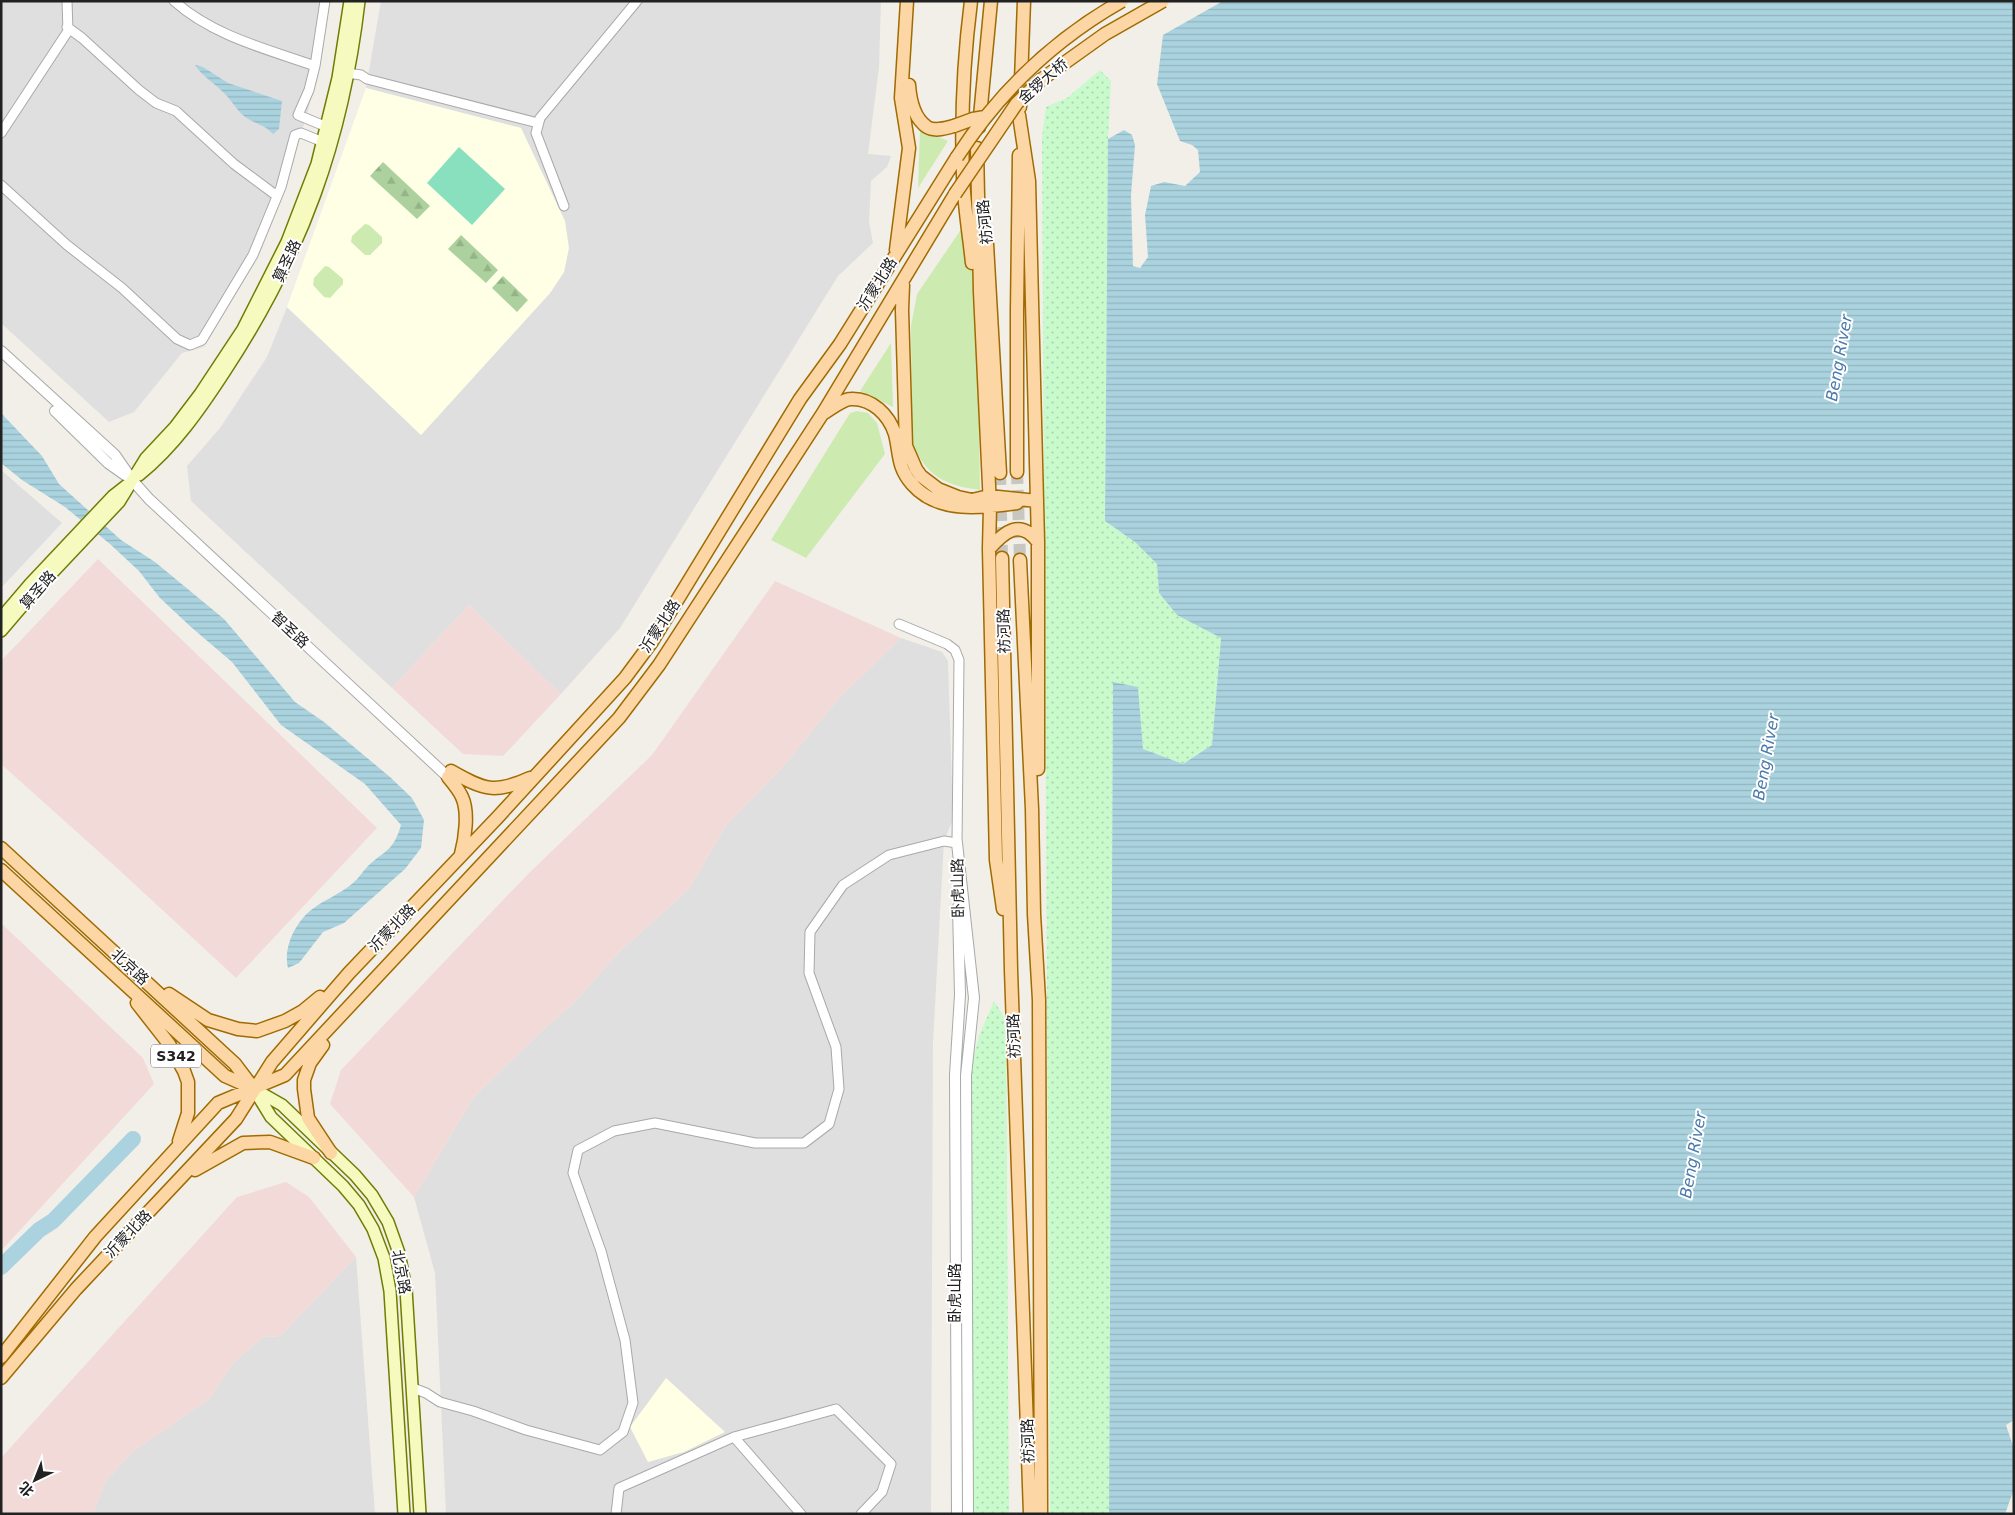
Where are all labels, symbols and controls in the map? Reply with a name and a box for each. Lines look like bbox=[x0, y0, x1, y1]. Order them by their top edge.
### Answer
street label: 金锣大桥 bbox=[1014, 55, 1072, 107]
street label: 祊河路 bbox=[974, 199, 996, 245]
street label: 算圣路 bbox=[269, 237, 305, 285]
street label: 沂蒙北路 bbox=[853, 254, 901, 314]
water label: Beng River bbox=[1822, 312, 1856, 403]
street label: 算圣路 bbox=[16, 567, 60, 613]
street label: 沂蒙北路 bbox=[636, 596, 684, 656]
street label: 智圣路 bbox=[267, 608, 313, 652]
street label: 祊河路 bbox=[995, 608, 1013, 654]
water label: Beng River bbox=[1749, 711, 1783, 802]
street label: 卧虎山路 bbox=[948, 858, 968, 918]
street label: 沂蒙北路 bbox=[365, 900, 419, 956]
street label: 北京路 bbox=[107, 945, 153, 989]
street label: 祊河路 bbox=[1004, 1013, 1024, 1059]
road number: S342 bbox=[151, 1044, 201, 1068]
water label: Beng River bbox=[1676, 1109, 1710, 1200]
street label: 沂蒙北路 bbox=[101, 1206, 155, 1262]
street label: 北京路 bbox=[388, 1248, 414, 1296]
street label: 卧虎山路 bbox=[946, 1263, 964, 1323]
street label: 祊河路 bbox=[1018, 1418, 1038, 1464]
north arrow bbox=[10, 1455, 60, 1505]
text: 北 bbox=[16, 1479, 37, 1500]

